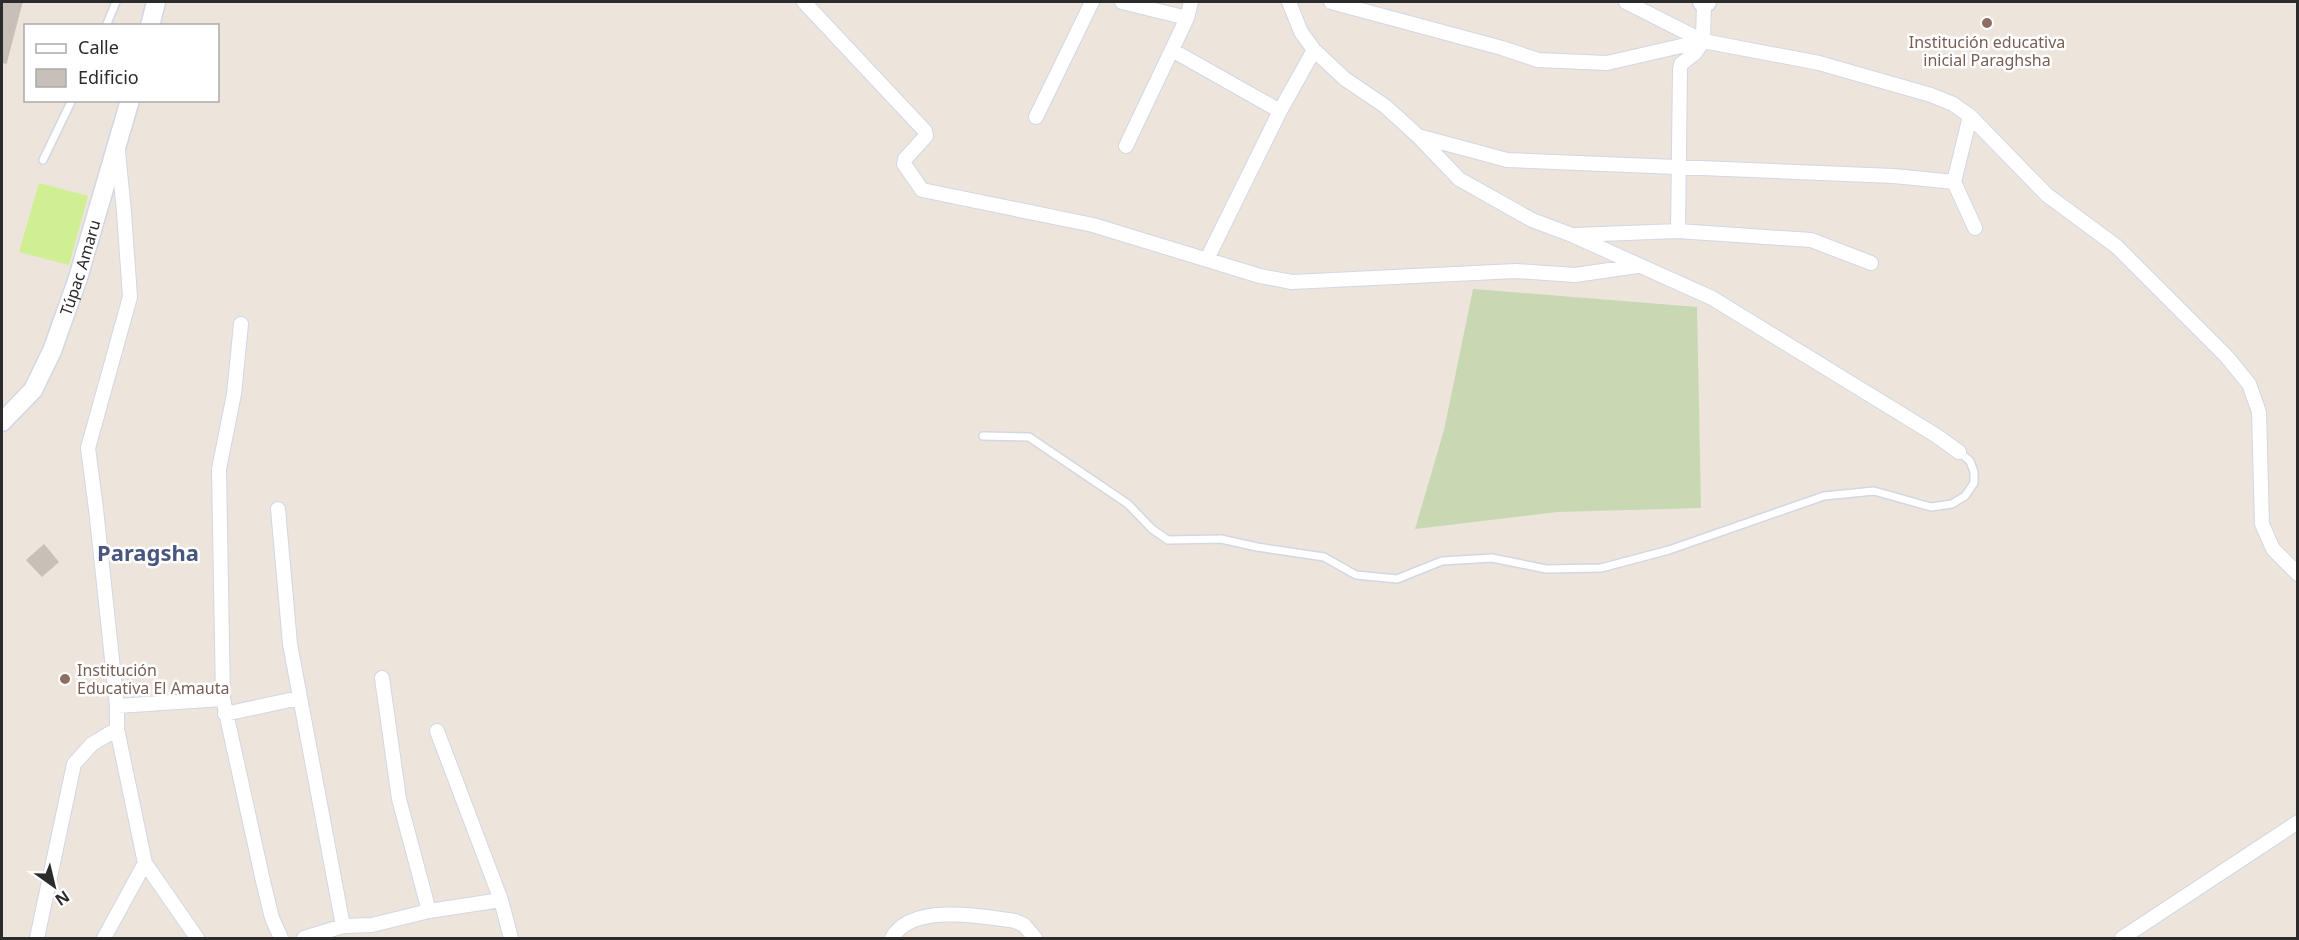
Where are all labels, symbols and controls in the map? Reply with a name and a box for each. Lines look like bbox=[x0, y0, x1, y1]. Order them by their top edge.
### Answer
marker: Institución educativa inicial Paraghsha bbox=[1980, 16, 1994, 30]
legend bbox=[24, 24, 219, 102]
place label: Institución educativa inicial Paraghsha bbox=[1909, 31, 2065, 71]
text: Calle bbox=[78, 35, 119, 59]
text: Edificio bbox=[78, 65, 139, 89]
street label: Túpac Amaru bbox=[55, 217, 105, 319]
district label: Paragsha bbox=[97, 537, 199, 567]
place label: Institución Educativa El Amauta bbox=[77, 659, 229, 699]
marker: Institución Educativa El Amauta bbox=[58, 672, 72, 686]
north arrow bbox=[24, 856, 84, 916]
text: N bbox=[51, 886, 74, 911]

